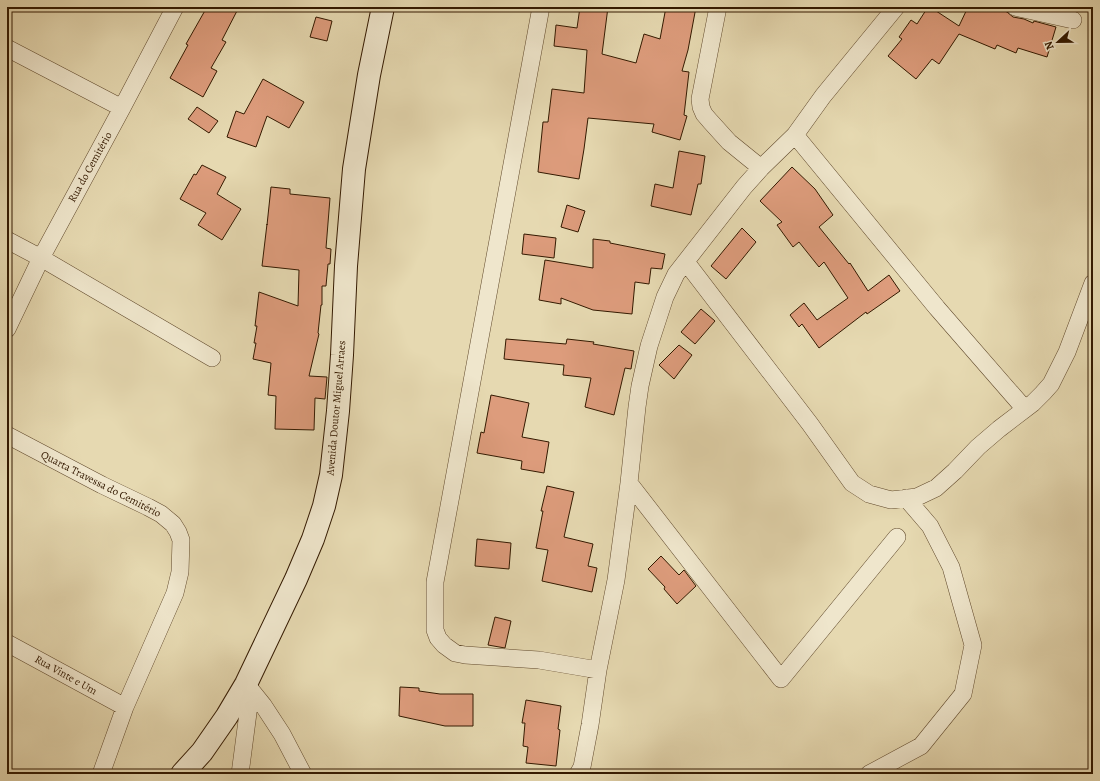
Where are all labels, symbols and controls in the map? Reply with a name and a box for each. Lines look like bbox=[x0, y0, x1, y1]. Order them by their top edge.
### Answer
north arrow bbox=[1038, 22, 1078, 62]
text: N bbox=[1041, 39, 1058, 52]
street label: Rua do Cemitério bbox=[64, 129, 116, 205]
street label: Avenida Doutor Miguel Arraes bbox=[323, 340, 349, 477]
street label: Quarta Travessa do Cemitério bbox=[38, 447, 164, 521]
street label: Rua Vinte e Um bbox=[32, 652, 100, 698]

